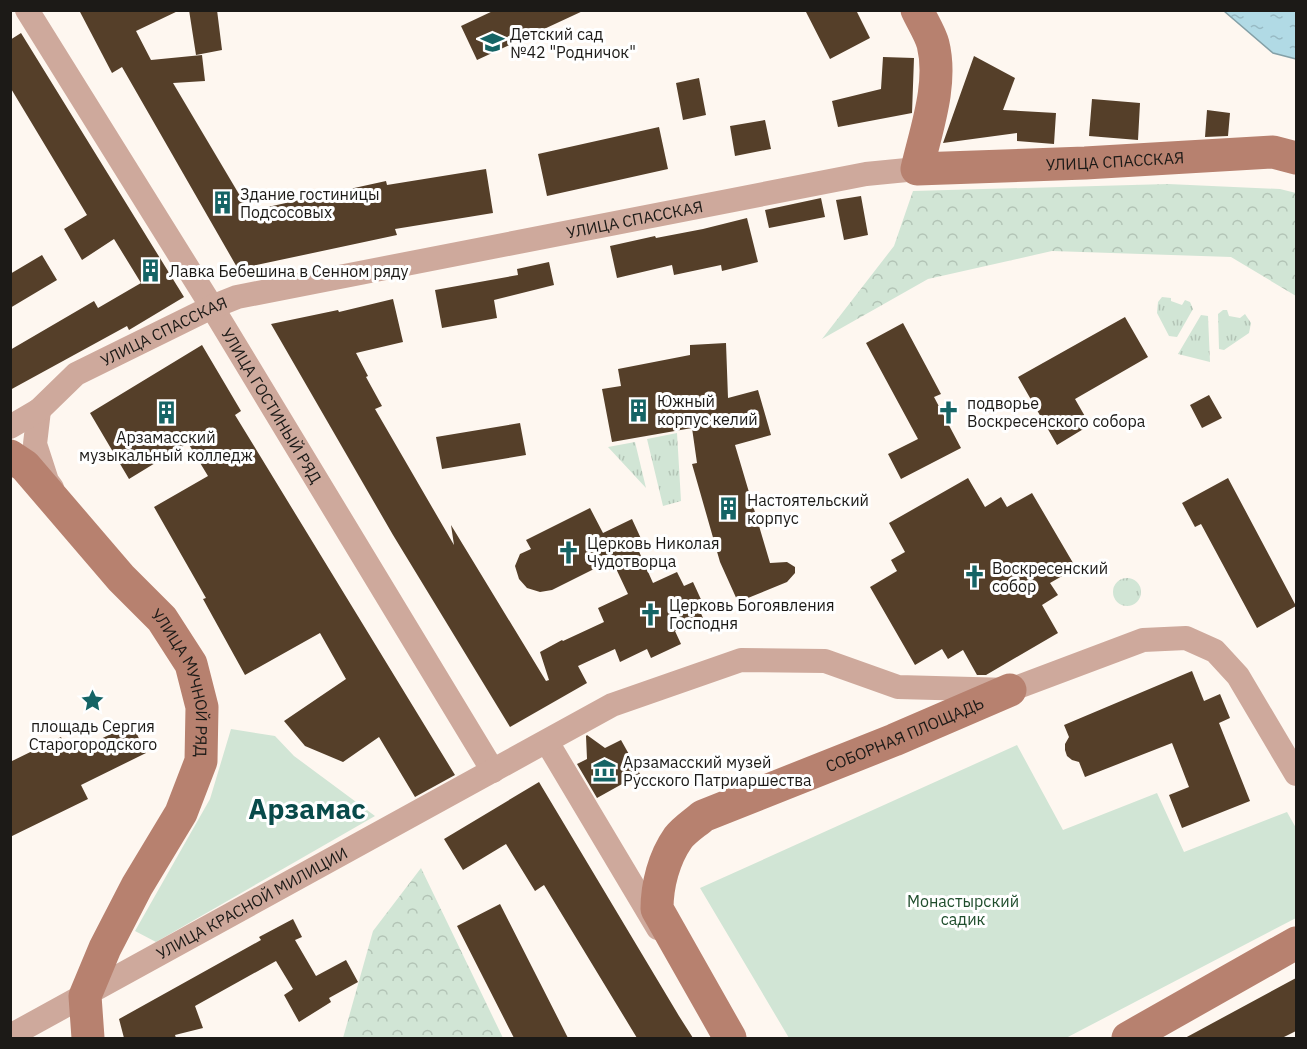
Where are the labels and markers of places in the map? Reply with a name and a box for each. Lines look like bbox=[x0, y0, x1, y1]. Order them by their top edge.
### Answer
place label: Детский сад №42 "Родничок" bbox=[510, 24, 636, 62]
school or university icon: Детский сад №42 "Родничок" bbox=[479, 30, 505, 56]
place label: Здание гостиницы Подсосовых bbox=[240, 184, 380, 222]
building icon: Здание гостиницы Подсосовых bbox=[209, 190, 235, 216]
building icon: Лавка Бебешина в Сенном ряду bbox=[138, 258, 164, 284]
place label: Лавка Бебешина в Сенном ряду bbox=[169, 261, 409, 281]
place label: Южный корпус келий bbox=[657, 391, 758, 429]
place label: подворье Воскресенского собора bbox=[967, 393, 1146, 431]
building icon: Южный корпус келий bbox=[626, 397, 652, 423]
building icon: Арзамасский музыкальный колледж bbox=[153, 399, 179, 425]
church icon: подворье Воскресенского собора bbox=[936, 399, 962, 425]
place label: Арзамасский музыкальный колледж bbox=[79, 427, 253, 465]
place label: Настоятельский корпус bbox=[747, 490, 869, 528]
building icon: Настоятельский корпус bbox=[716, 496, 742, 522]
place label: Церковь Николая Чудотворца bbox=[587, 533, 720, 571]
church icon: Церковь Николая Чудотворца bbox=[556, 539, 582, 565]
place label: Воскресенский собор bbox=[992, 558, 1108, 596]
church icon: Воскресенский собор bbox=[961, 564, 987, 590]
place label: Церковь Богоявления Господня bbox=[669, 595, 835, 633]
church icon: Церковь Богоявления Господня bbox=[638, 601, 664, 627]
place icon: площадь Сергия Старогородского bbox=[80, 688, 106, 714]
place label: площадь Сергия Старогородского bbox=[29, 716, 157, 754]
place label: Арзамасский музей Русского Патриаршества bbox=[623, 752, 812, 790]
museum icon: Арзамасский музей Русского Патриаршества bbox=[592, 758, 618, 784]

